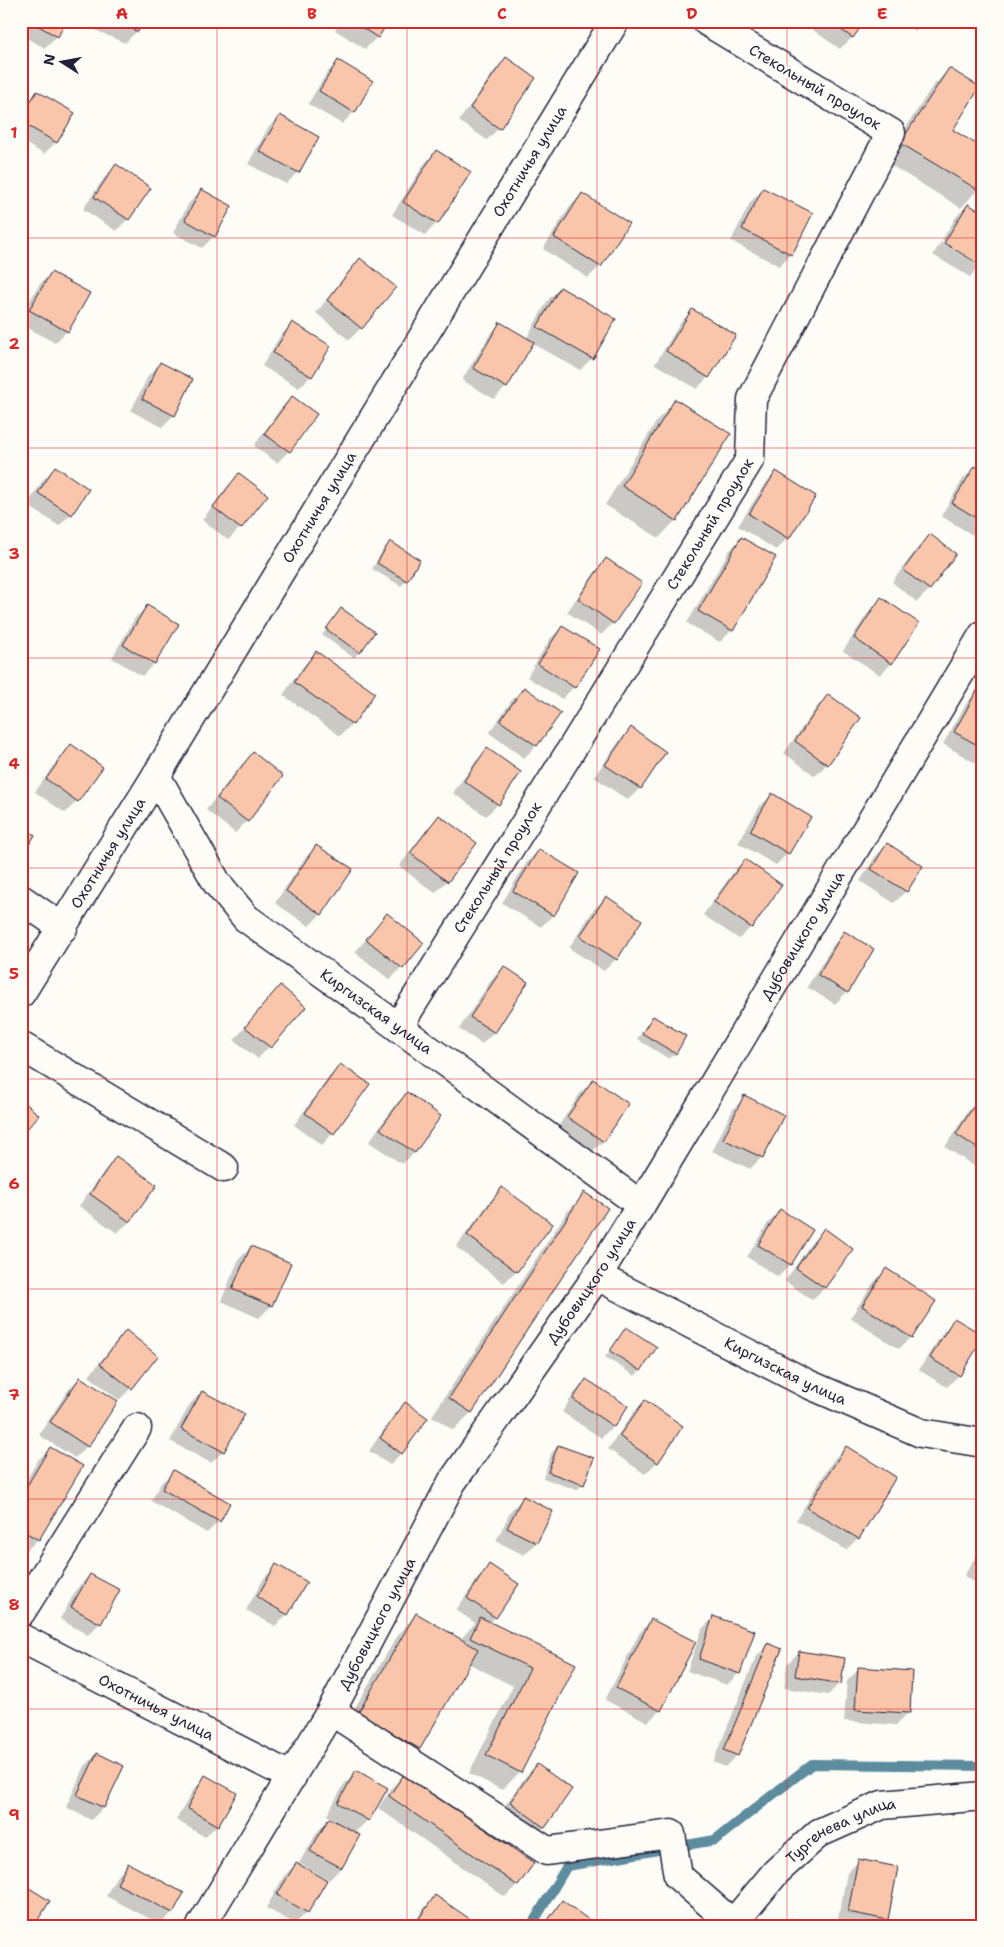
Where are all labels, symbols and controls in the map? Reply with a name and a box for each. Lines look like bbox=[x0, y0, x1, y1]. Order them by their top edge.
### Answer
text: A bbox=[116, 3, 128, 24]
text: B bbox=[307, 3, 317, 24]
text: C bbox=[497, 3, 507, 24]
text: D bbox=[686, 3, 698, 24]
text: E bbox=[877, 3, 887, 24]
north arrow bbox=[38, 38, 88, 88]
street label: Стекольный проулок bbox=[745, 40, 885, 134]
text: N bbox=[39, 52, 59, 67]
street label: Охотничья улица bbox=[488, 101, 572, 221]
text: 1 bbox=[10, 122, 18, 143]
text: 2 bbox=[8, 333, 20, 354]
street label: Охотничья улица bbox=[278, 447, 361, 567]
street label: Стекольный проулок bbox=[662, 454, 758, 594]
text: 3 bbox=[8, 543, 20, 564]
text: 4 bbox=[8, 753, 20, 774]
street label: Охотничья улица bbox=[66, 793, 151, 912]
street label: Стекольный проулок bbox=[449, 798, 546, 937]
street label: Дубовицкого улица bbox=[756, 867, 849, 1004]
text: 5 bbox=[9, 963, 19, 984]
street label: Киргизская улица bbox=[316, 964, 437, 1059]
text: 6 bbox=[8, 1173, 20, 1194]
street label: Дубовицкого улица bbox=[542, 1214, 641, 1348]
street label: Киргизская улица bbox=[721, 1333, 850, 1410]
text: 7 bbox=[8, 1384, 20, 1405]
street label: Дубовицкого улица bbox=[334, 1553, 421, 1693]
text: 8 bbox=[8, 1594, 20, 1615]
street label: Охотничья улица bbox=[95, 1669, 218, 1746]
street label: Тургенева улица bbox=[782, 1794, 897, 1868]
text: 9 bbox=[8, 1804, 20, 1825]

